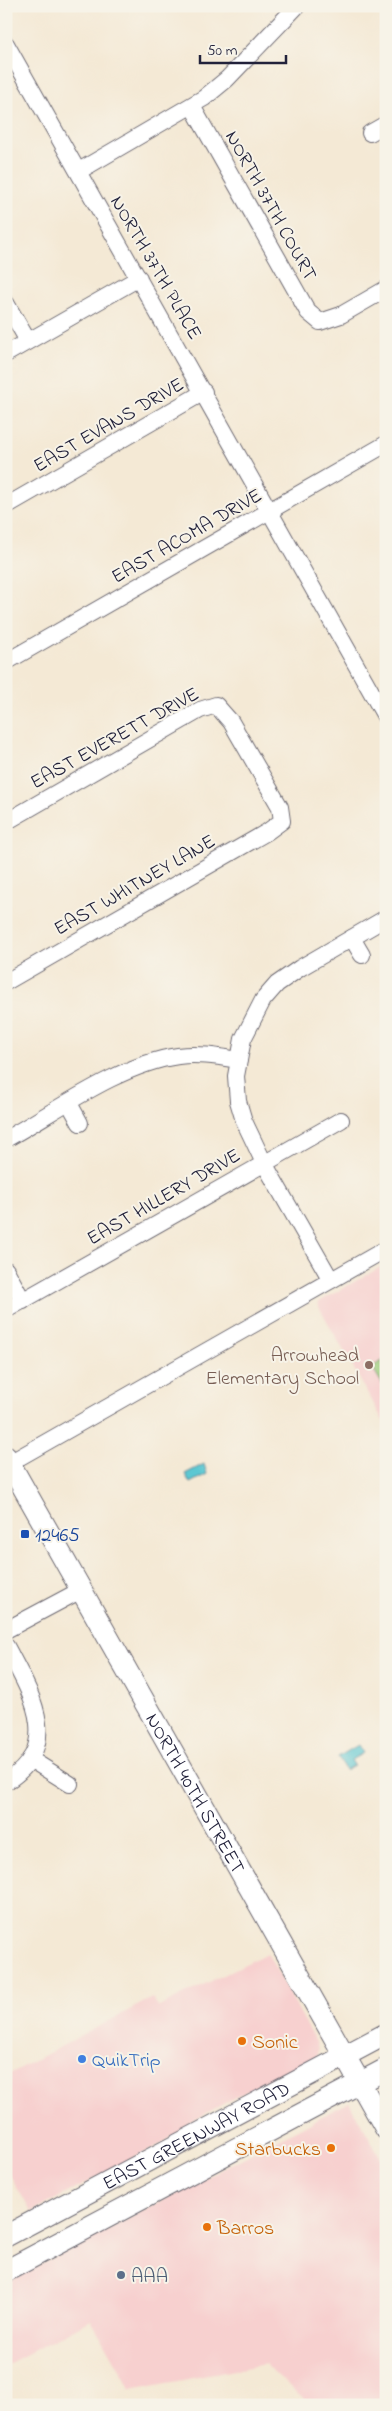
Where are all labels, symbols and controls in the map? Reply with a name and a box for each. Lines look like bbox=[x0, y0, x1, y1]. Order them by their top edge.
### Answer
scale bar bbox=[200, 32, 286, 64]
text: 50 m bbox=[207, 40, 238, 62]
street label: NORTH 37TH COURT bbox=[216, 126, 323, 287]
street label: NORTH 37TH PLACE bbox=[102, 191, 208, 346]
street label: EAST EVANS DRIVE bbox=[29, 371, 190, 481]
street label: EAST ACOMA DRIVE bbox=[106, 482, 268, 592]
street label: EAST EVERETT DRIVE bbox=[25, 681, 205, 798]
street label: EAST WHITNEY LANE bbox=[49, 828, 221, 944]
street label: EAST HILLERY DRIVE bbox=[82, 1142, 246, 1254]
place label: Arrowhead Elementary School bbox=[206, 1342, 359, 1394]
marker: Arrowhead Elementary School bbox=[363, 1359, 375, 1371]
place label: 12465 bbox=[35, 1522, 80, 1551]
marker: 12465 bbox=[19, 1528, 31, 1540]
street label: NORTH 40TH STREET bbox=[137, 1708, 251, 1880]
place label: Sonic bbox=[252, 2029, 298, 2058]
marker: Sonic bbox=[236, 2035, 248, 2047]
place label: QuikTrip bbox=[92, 2047, 161, 2076]
marker: QuikTrip bbox=[76, 2053, 88, 2065]
street label: EAST GREENWAY ROAD bbox=[98, 2076, 296, 2199]
place label: Starbucks bbox=[235, 2136, 321, 2165]
marker: Starbucks bbox=[325, 2142, 337, 2154]
place label: Barros bbox=[216, 2215, 274, 2244]
marker: Barros bbox=[201, 2221, 213, 2233]
place label: AAA bbox=[131, 2263, 168, 2292]
marker: AAA bbox=[115, 2269, 127, 2281]

